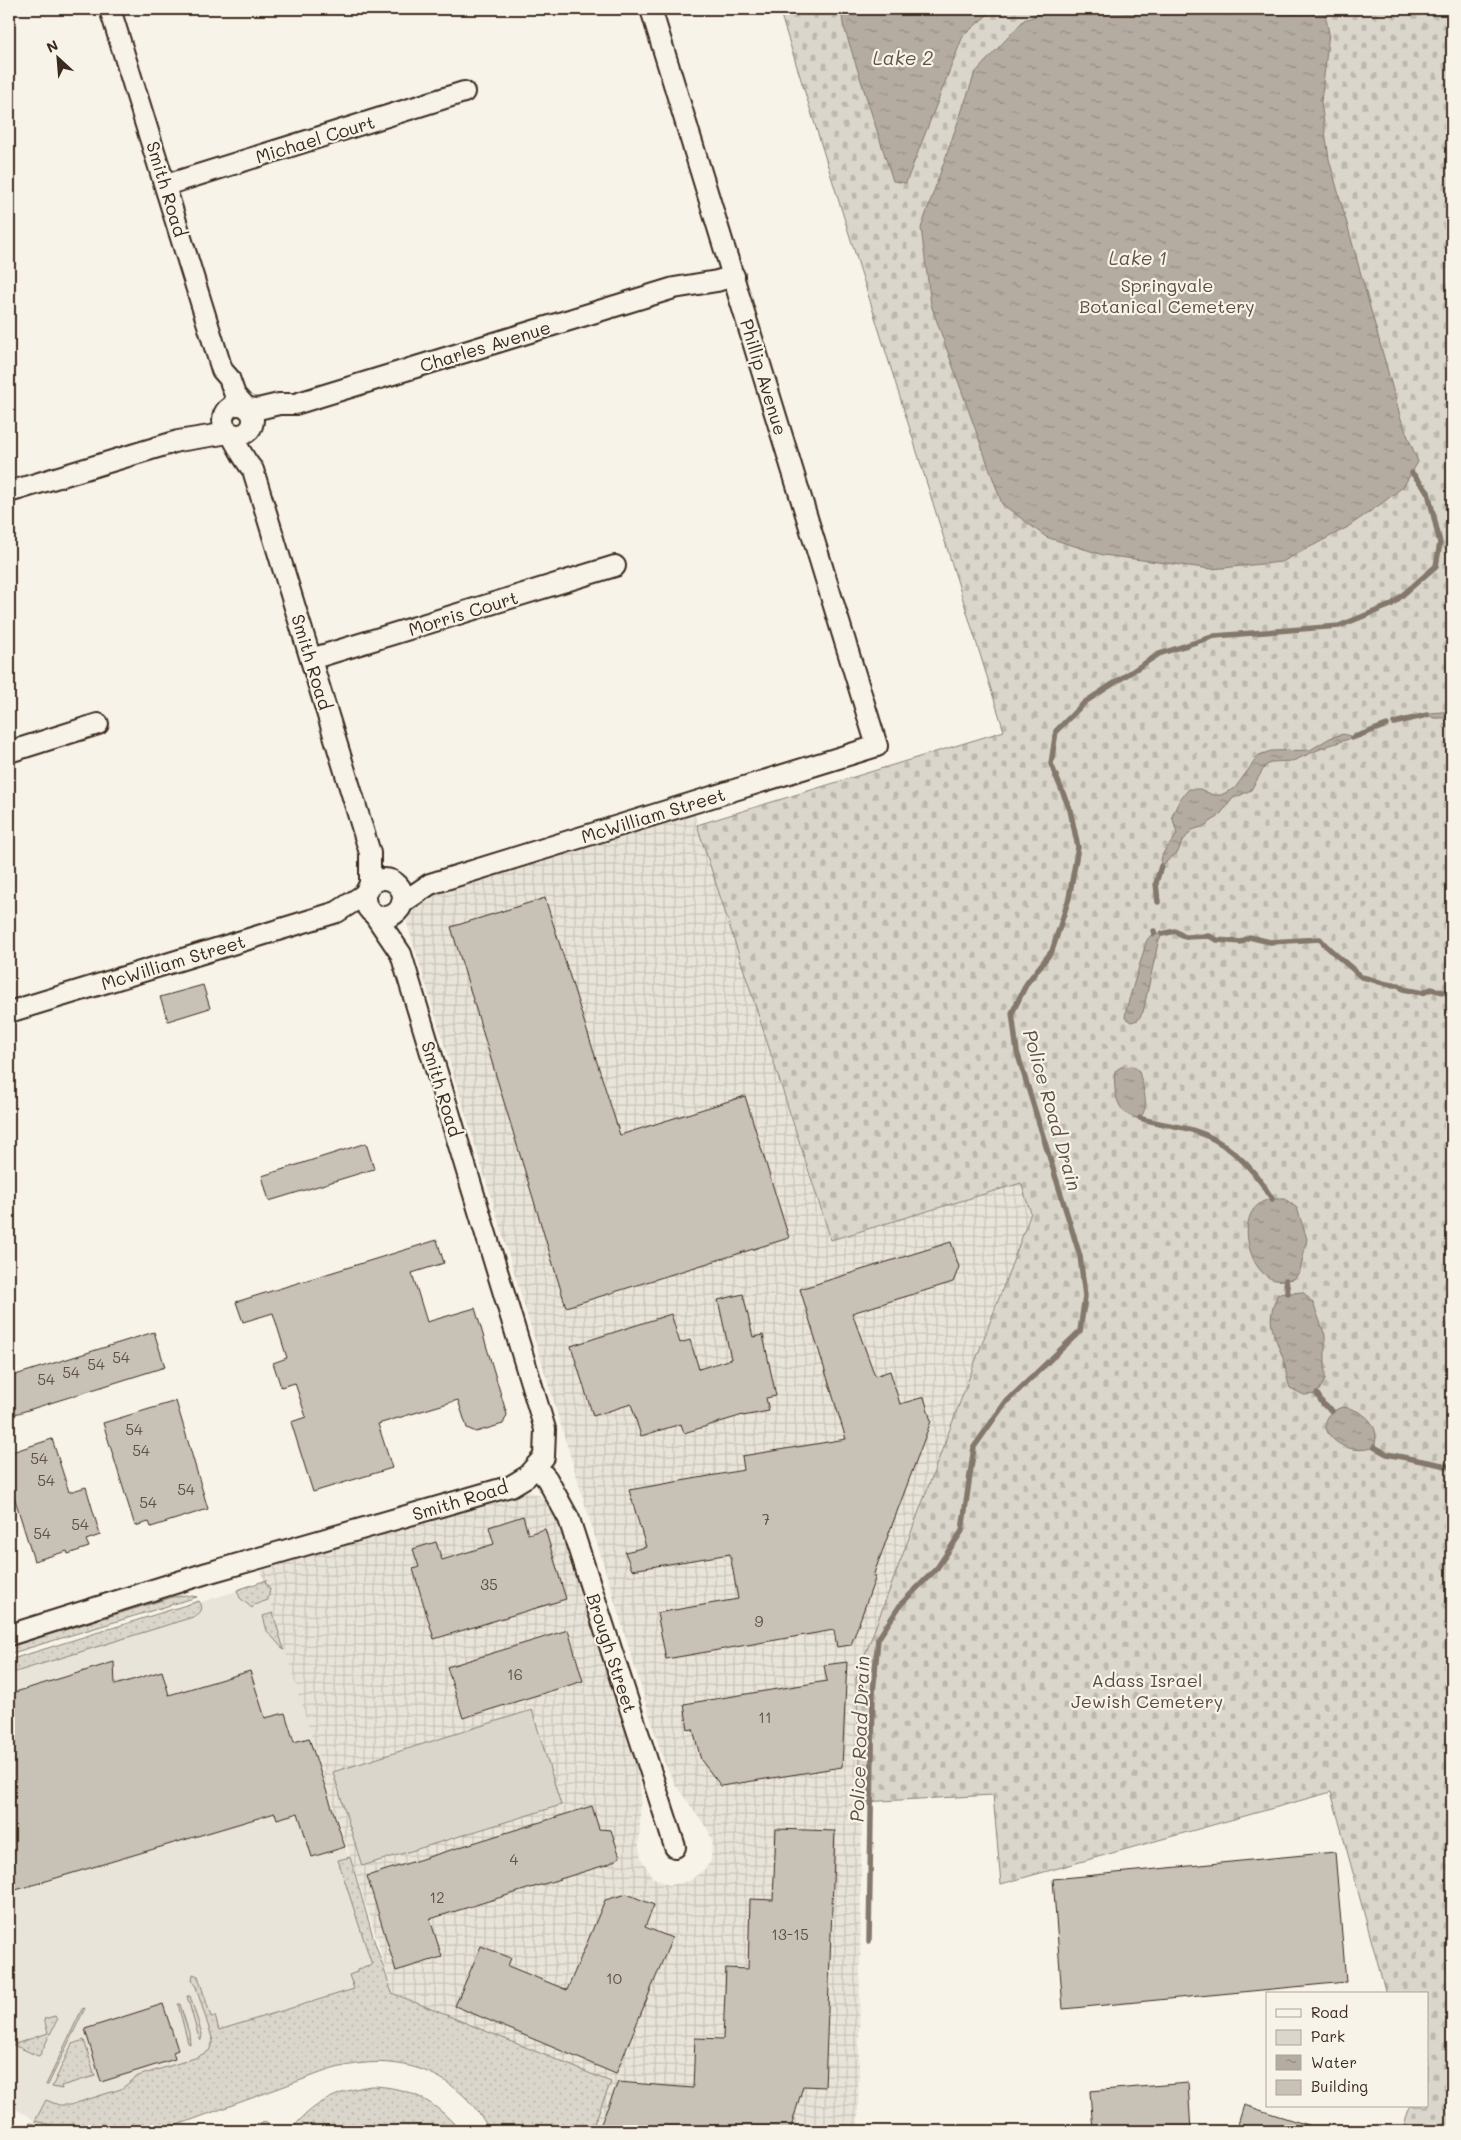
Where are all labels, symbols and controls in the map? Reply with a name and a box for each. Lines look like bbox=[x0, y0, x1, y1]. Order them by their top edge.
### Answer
north arrow bbox=[32, 32, 82, 82]
text: N bbox=[43, 35, 61, 57]
water label: Lake 2 bbox=[873, 45, 934, 70]
street label: Michael Court bbox=[252, 109, 378, 169]
street label: Smith Road bbox=[141, 138, 193, 240]
water label: Lake 1 bbox=[1109, 245, 1167, 270]
park label: Springvale Botanical Cemetery bbox=[1079, 273, 1255, 318]
street label: Charles Avenue bbox=[417, 315, 553, 377]
street label: Phillip Avenue bbox=[735, 316, 793, 438]
street label: Morris Court bbox=[405, 585, 521, 641]
street label: Smith Road bbox=[286, 611, 338, 713]
street label: McWilliam Street bbox=[578, 782, 728, 848]
street label: McWilliam Street bbox=[98, 929, 248, 995]
water label: Police Road Drain bbox=[1018, 1026, 1088, 1194]
street label: Smith Road bbox=[416, 1038, 468, 1140]
house number: 54 bbox=[112, 1347, 130, 1367]
house number: 54 bbox=[87, 1354, 105, 1374]
house number: 54 bbox=[62, 1362, 80, 1382]
house number: 54 bbox=[37, 1369, 55, 1389]
house number: 54 bbox=[125, 1419, 143, 1439]
house number: 54 bbox=[132, 1440, 150, 1460]
house number: 54 bbox=[30, 1448, 48, 1468]
house number: 54 bbox=[37, 1470, 55, 1490]
street label: Smith Road bbox=[409, 1474, 511, 1526]
house number: 54 bbox=[177, 1479, 195, 1499]
house number: 54 bbox=[139, 1492, 157, 1512]
house number: 7 bbox=[762, 1509, 770, 1529]
house number: 54 bbox=[71, 1514, 89, 1534]
house number: 54 bbox=[33, 1523, 51, 1543]
house number: 35 bbox=[480, 1574, 498, 1594]
street label: Brough Street bbox=[581, 1590, 643, 1716]
house number: 9 bbox=[755, 1611, 764, 1631]
water label: Police Road Drain bbox=[844, 1655, 874, 1823]
house number: 16 bbox=[507, 1664, 523, 1684]
park label: Adass Israel Jewish Cemetery bbox=[1071, 1668, 1223, 1713]
house number: 11 bbox=[758, 1707, 772, 1727]
house number: 4 bbox=[510, 1849, 519, 1869]
house number: 12 bbox=[429, 1887, 445, 1907]
house number: 13-15 bbox=[771, 1924, 809, 1944]
house number: 10 bbox=[606, 1968, 622, 1988]
legend bbox=[1266, 1992, 1428, 2108]
text: Road bbox=[1311, 2002, 1348, 2022]
text: Park bbox=[1311, 2026, 1345, 2046]
text: Water bbox=[1311, 2052, 1357, 2072]
text: Building bbox=[1311, 2076, 1368, 2096]

